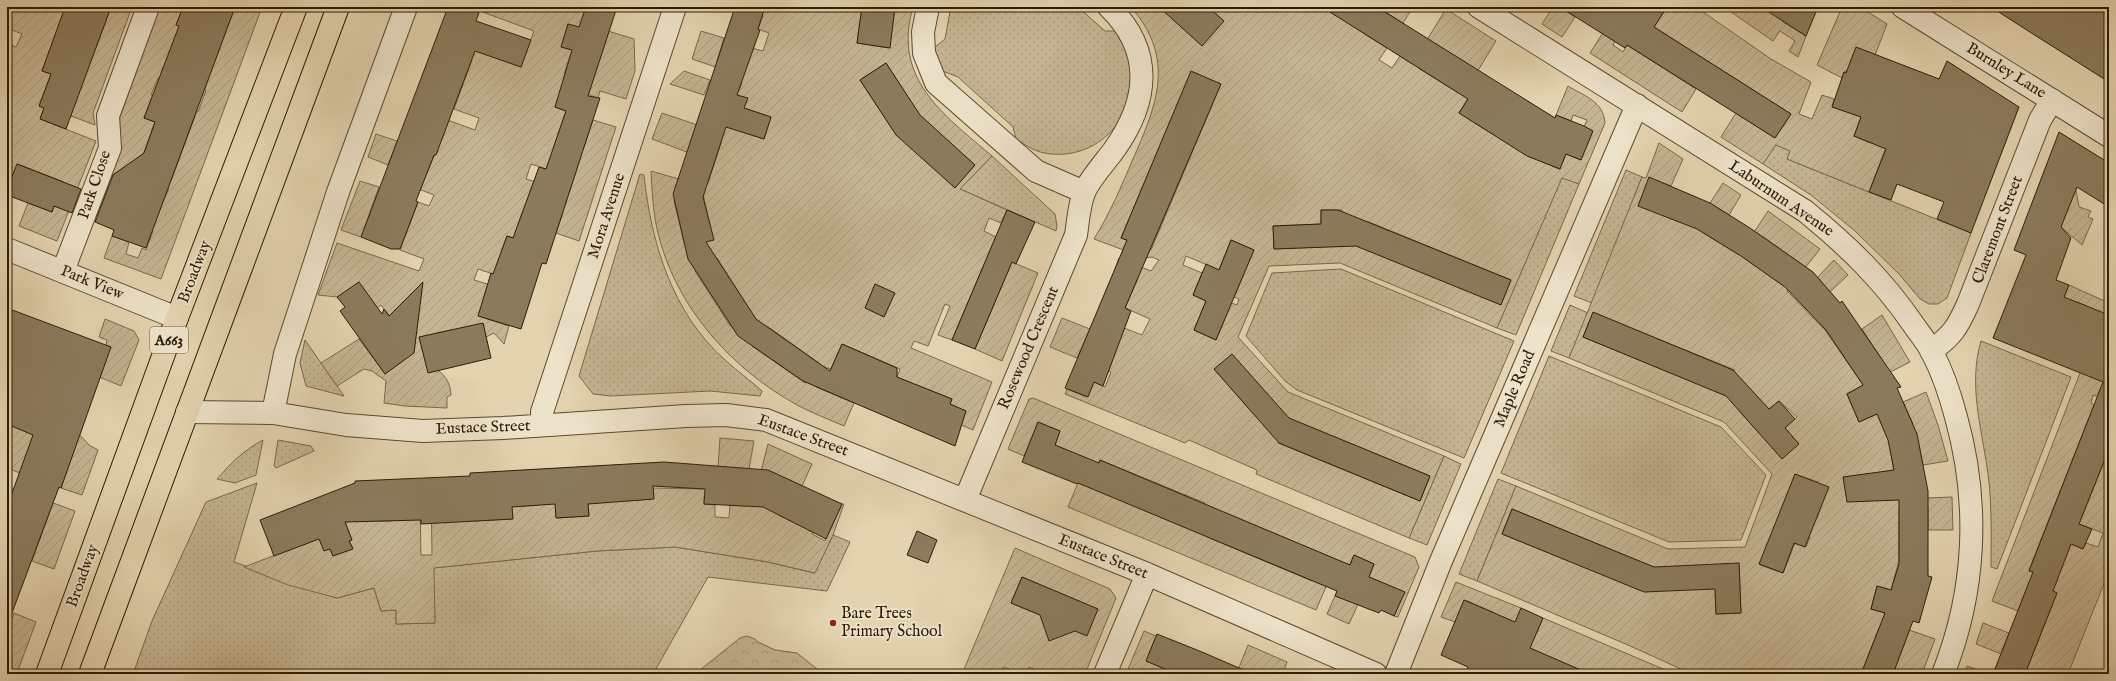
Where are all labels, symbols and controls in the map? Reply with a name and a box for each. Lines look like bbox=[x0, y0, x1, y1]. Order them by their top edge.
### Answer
street label: Burnley Lane bbox=[1962, 39, 2050, 103]
street label: Park Close bbox=[74, 148, 116, 222]
street label: Laburnum Avenue bbox=[1725, 156, 1837, 242]
street label: Mora Avenue bbox=[584, 171, 630, 261]
street label: Claremont Street bbox=[1968, 173, 2028, 287]
street label: Broadway bbox=[174, 238, 216, 306]
street label: Park View bbox=[57, 261, 127, 305]
street label: Rosewood Crescent bbox=[994, 283, 1064, 413]
road number: A663 bbox=[150, 327, 188, 353]
street label: Maple Road bbox=[1490, 347, 1540, 431]
street label: Eustace Street bbox=[755, 410, 851, 462]
street label: Eustace Street bbox=[435, 416, 531, 440]
street label: Eustace Street bbox=[1055, 530, 1151, 584]
street label: Broadway bbox=[62, 542, 104, 610]
place label: Bare Trees Primary School bbox=[841, 604, 943, 642]
marker: Bare Trees Primary School bbox=[828, 618, 838, 628]

